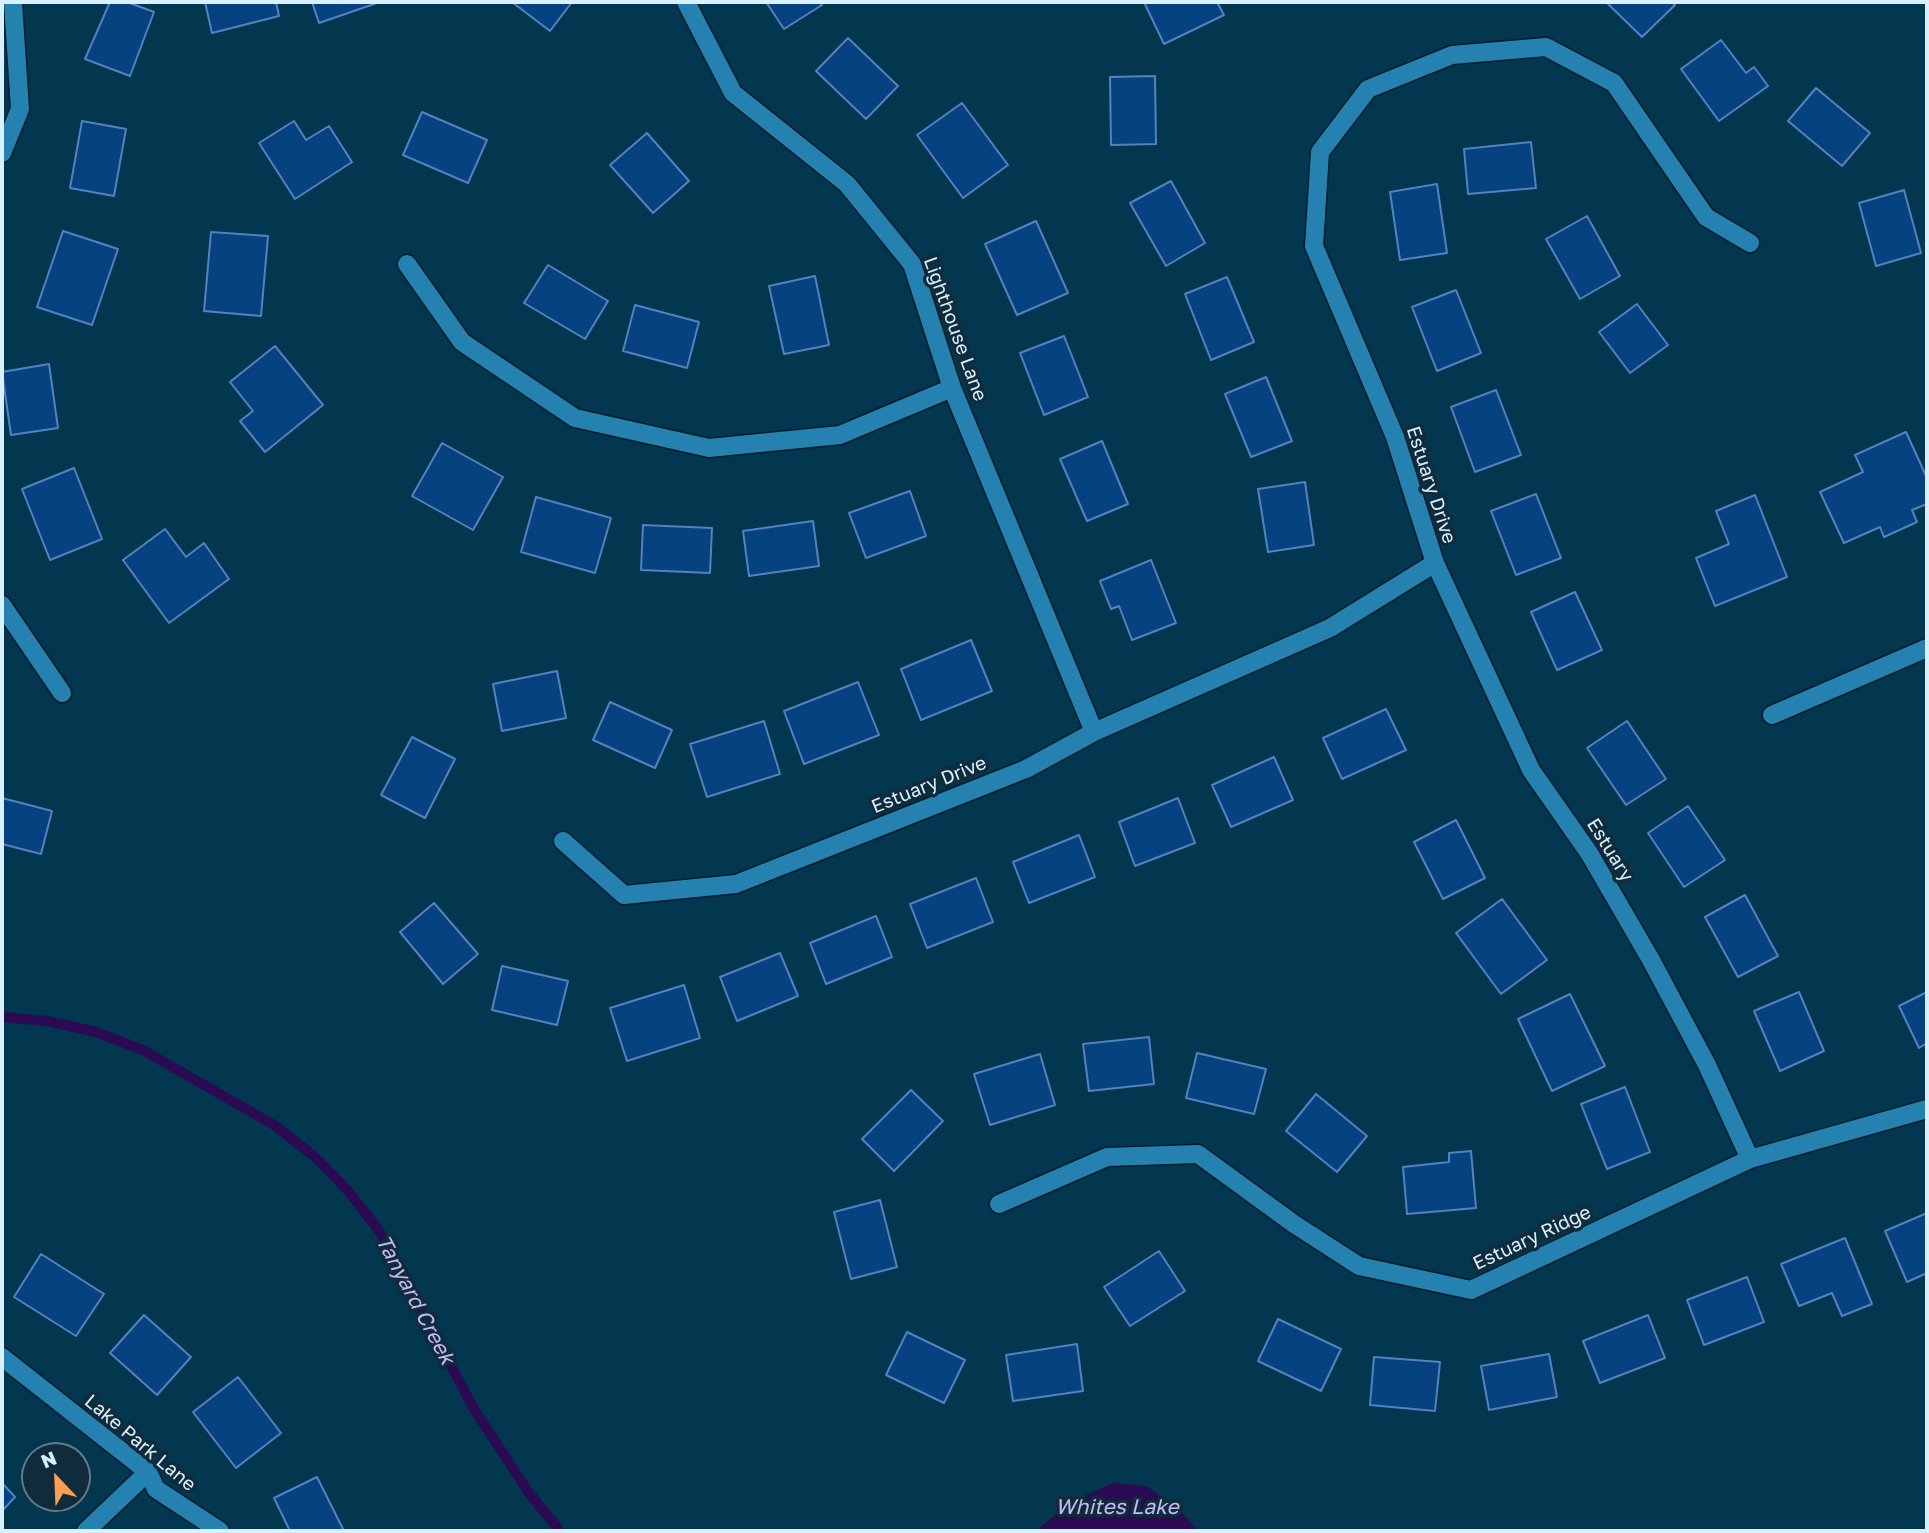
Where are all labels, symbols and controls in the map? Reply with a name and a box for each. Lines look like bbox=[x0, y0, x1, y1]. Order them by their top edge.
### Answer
street label: Lighthouse Lane bbox=[918, 254, 992, 404]
street label: Estuary Drive bbox=[1401, 423, 1461, 547]
street label: Estuary Drive bbox=[868, 752, 990, 818]
street label: Estuary bbox=[1582, 814, 1638, 886]
street label: Estuary Ridge bbox=[1470, 1201, 1594, 1275]
water label: Tanyard Creek bbox=[370, 1231, 460, 1369]
street label: Lake Park Lane bbox=[80, 1390, 200, 1496]
north arrow bbox=[21, 1442, 91, 1512]
text: N bbox=[37, 1446, 60, 1472]
water label: Whites Lake bbox=[1055, 1494, 1179, 1520]

